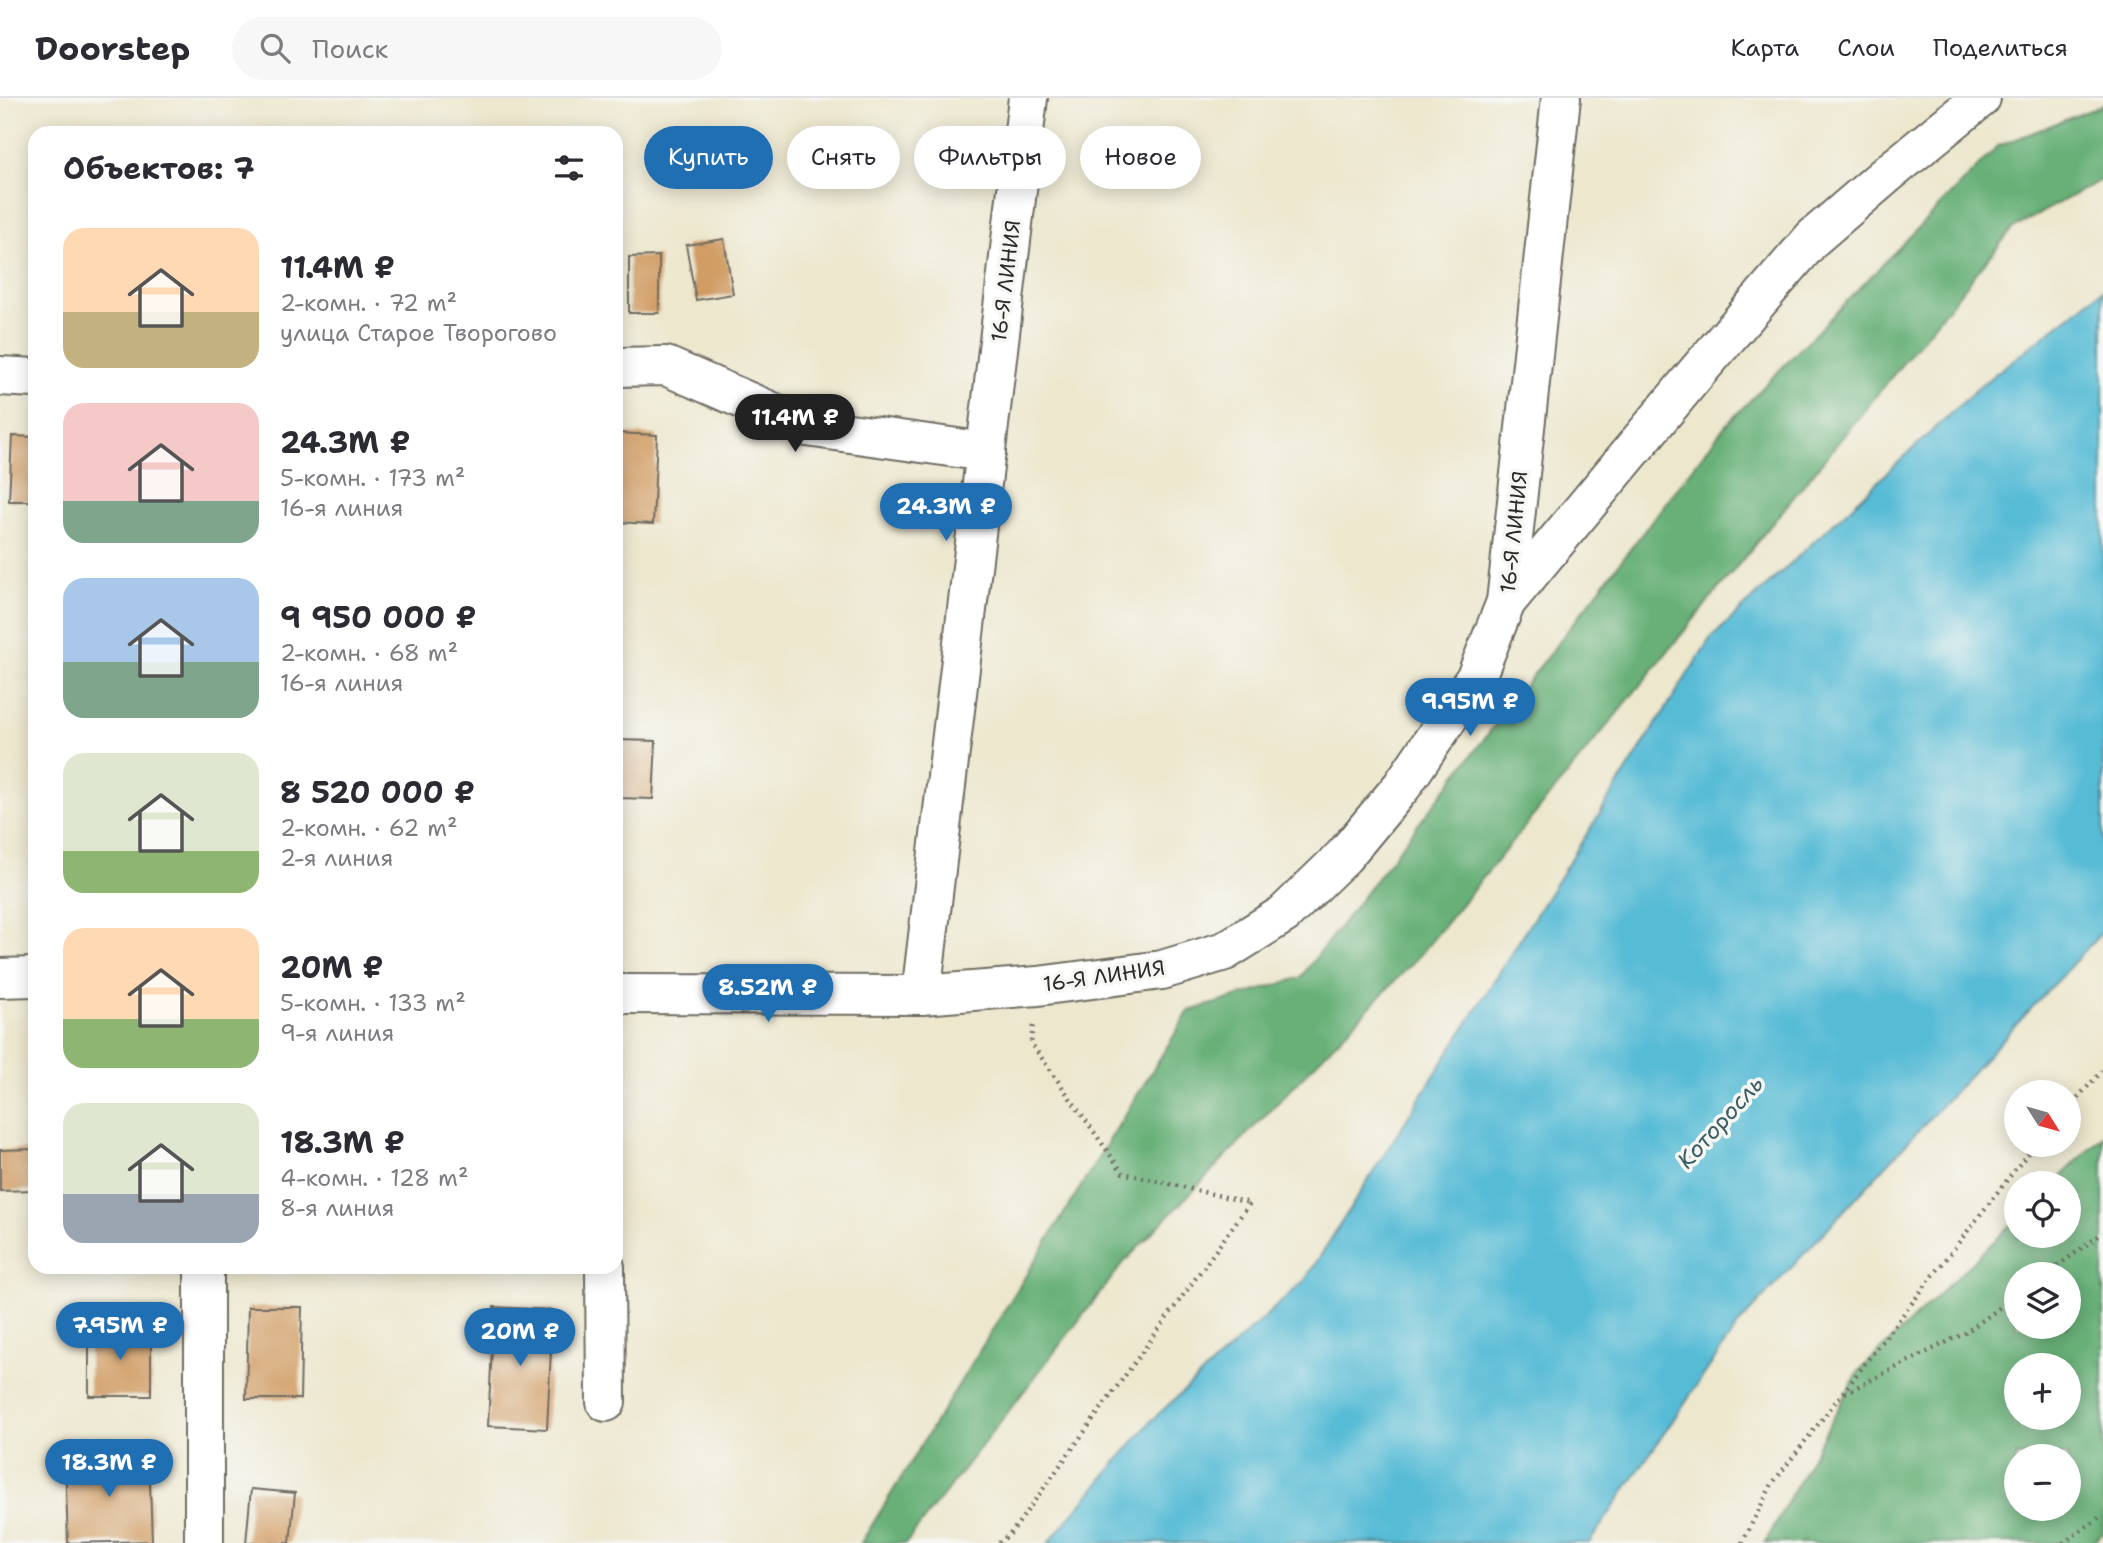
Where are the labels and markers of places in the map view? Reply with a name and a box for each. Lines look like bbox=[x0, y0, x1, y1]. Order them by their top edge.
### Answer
pin: 11.4M ₽ bbox=[730, 394, 860, 454]
pin: 24.3M ₽ bbox=[881, 484, 1011, 543]
pin: 9.95M ₽ bbox=[1405, 678, 1535, 738]
pin: 8.52M ₽ bbox=[703, 964, 833, 1024]
pin: 7.95M ₽ bbox=[55, 1302, 185, 1362]
pin: 20M ₽ bbox=[471, 1308, 569, 1368]
pin: 18.3M ₽ bbox=[44, 1440, 174, 1499]

